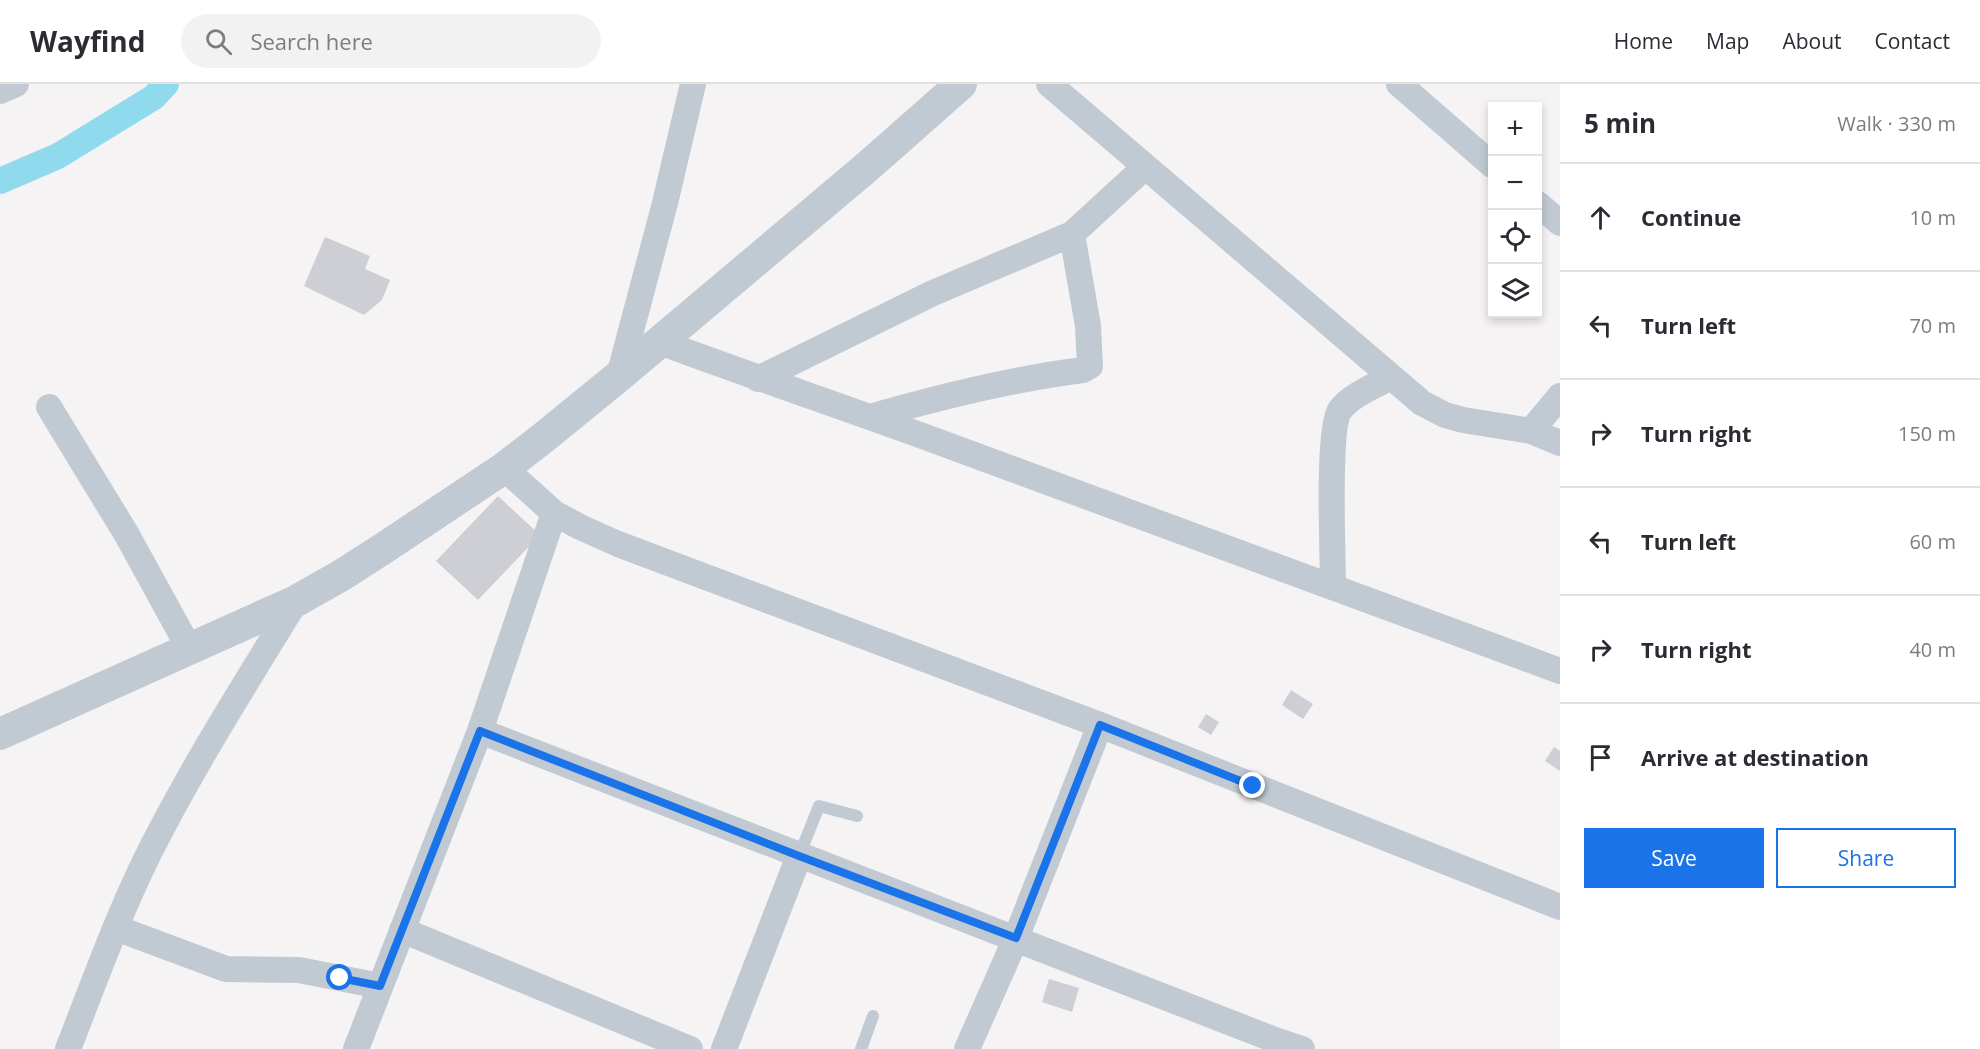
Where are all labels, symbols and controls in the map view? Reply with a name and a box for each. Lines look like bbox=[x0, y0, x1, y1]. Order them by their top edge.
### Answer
search box bbox=[181, 14, 601, 68]
text: Wayfind bbox=[30, 22, 145, 60]
icon: search bbox=[202, 25, 235, 58]
text: Search here bbox=[250, 26, 373, 56]
text: Home bbox=[1614, 27, 1673, 55]
text: Map bbox=[1706, 27, 1749, 55]
text: About bbox=[1782, 27, 1842, 55]
text: Contact bbox=[1875, 27, 1950, 55]
map controls bbox=[1488, 102, 1542, 318]
button: + bbox=[1488, 102, 1542, 156]
text: 5 min bbox=[1584, 105, 1656, 141]
text: Walk · 330 m bbox=[1837, 110, 1956, 137]
button: − bbox=[1488, 156, 1542, 210]
icon: ahead bbox=[1584, 201, 1617, 234]
text: Continue bbox=[1641, 202, 1741, 232]
text: 10 m bbox=[1909, 204, 1956, 231]
button: locate bbox=[1488, 210, 1542, 264]
button: layers bbox=[1488, 264, 1542, 318]
icon: left bbox=[1584, 309, 1617, 342]
text: Turn left bbox=[1641, 310, 1736, 340]
text: 70 m bbox=[1909, 312, 1956, 339]
icon: right bbox=[1584, 417, 1617, 450]
text: Turn right bbox=[1641, 418, 1752, 448]
text: 150 m bbox=[1898, 420, 1956, 447]
icon: left bbox=[1584, 525, 1617, 558]
text: Turn left bbox=[1641, 526, 1736, 556]
text: 60 m bbox=[1909, 528, 1956, 555]
icon: right bbox=[1584, 633, 1617, 666]
text: Turn right bbox=[1641, 634, 1752, 664]
text: 40 m bbox=[1909, 636, 1956, 663]
icon: arrive bbox=[1584, 741, 1617, 774]
text: Arrive at destination bbox=[1641, 742, 1869, 772]
route end bbox=[1239, 772, 1265, 798]
button: Save bbox=[1584, 828, 1764, 888]
button: Share bbox=[1776, 828, 1956, 888]
route start bbox=[326, 964, 352, 990]

